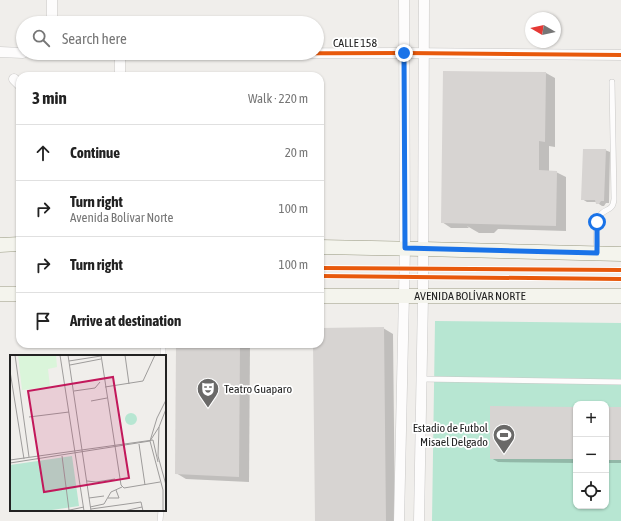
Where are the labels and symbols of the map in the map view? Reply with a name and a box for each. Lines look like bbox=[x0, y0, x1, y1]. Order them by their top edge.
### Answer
north arrow bbox=[525, 12, 561, 48]
street label: CALLE 158 bbox=[333, 36, 377, 50]
route end bbox=[395, 44, 413, 62]
route start bbox=[588, 213, 606, 231]
street label: AVENIDA BOLÍVAR NORTE bbox=[414, 289, 526, 303]
inset map bbox=[10, 355, 166, 511]
theatre icon: Teatro Guaparo bbox=[195, 376, 221, 409]
place label: Teatro Guaparo bbox=[224, 382, 292, 396]
place label: Estadio de Futbol Misael Delgado bbox=[413, 421, 489, 449]
sports icon: Estadio de Futbol Misael Delgado bbox=[491, 422, 517, 455]

